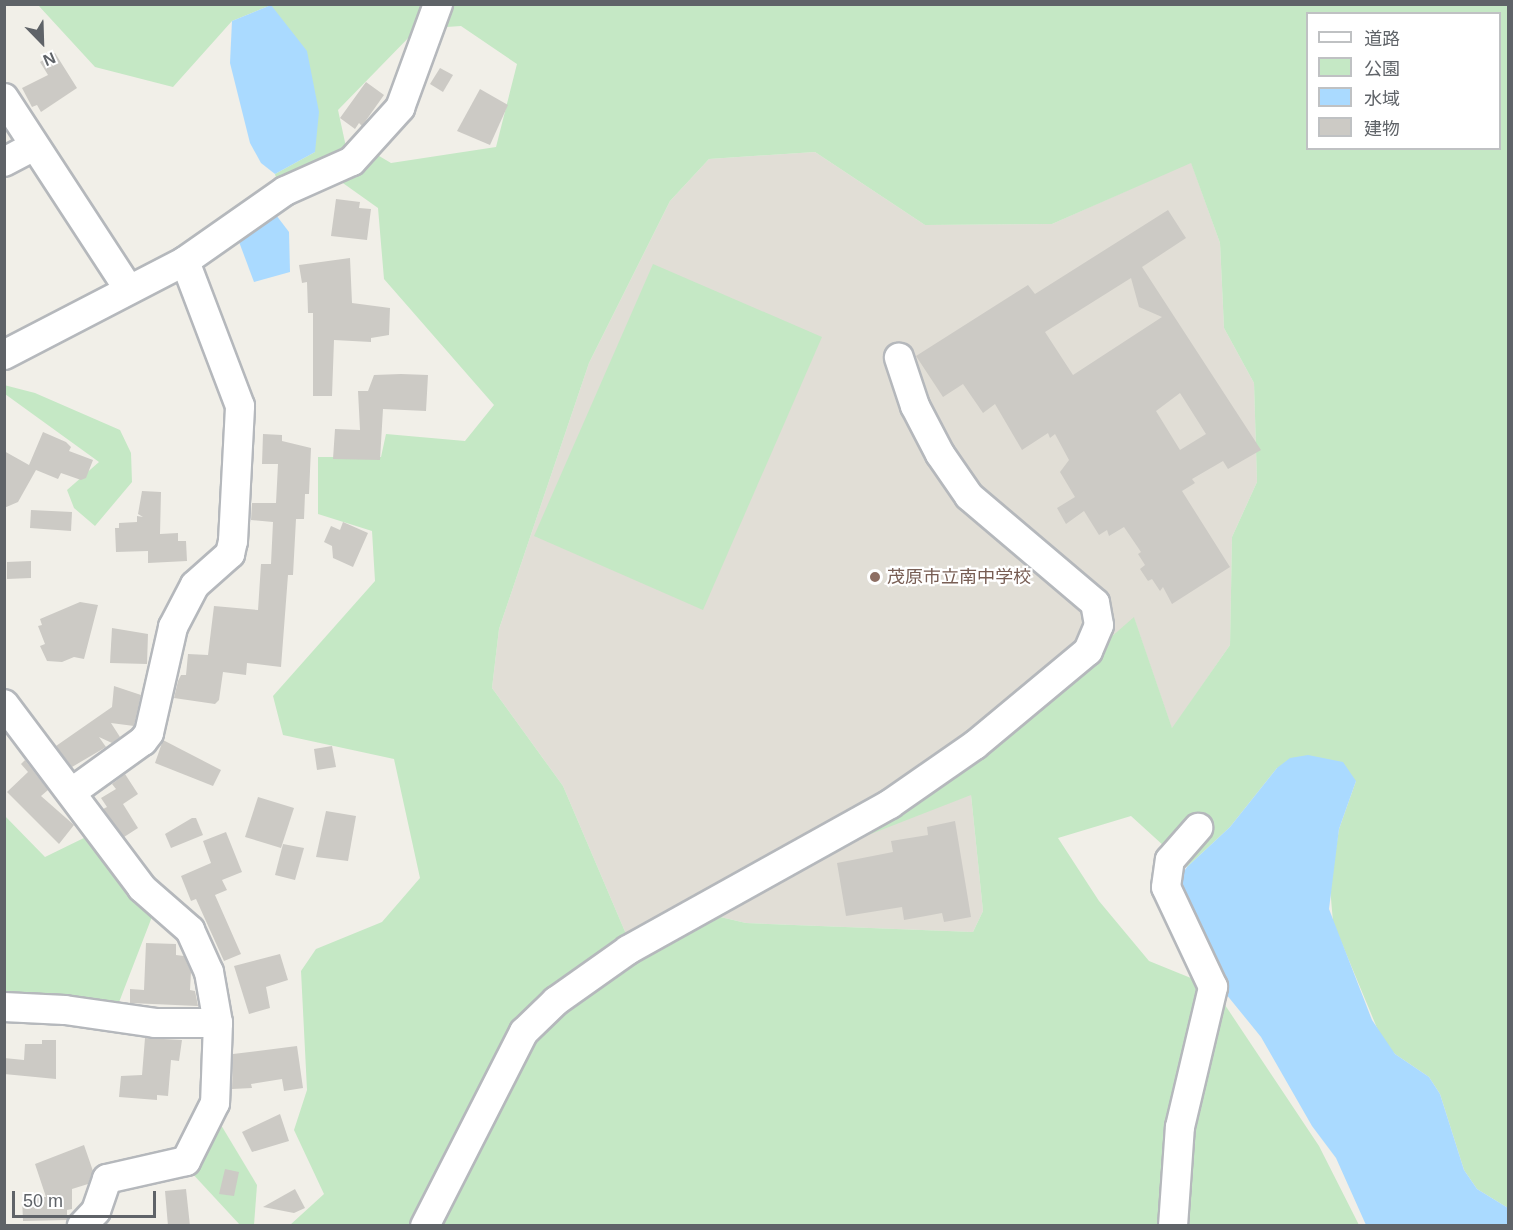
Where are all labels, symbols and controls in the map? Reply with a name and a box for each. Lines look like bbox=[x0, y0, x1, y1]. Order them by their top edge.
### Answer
north arrow bbox=[12, 12, 72, 72]
legend bbox=[1306, 12, 1501, 150]
text: 道路 bbox=[1364, 29, 1400, 49]
text: N bbox=[41, 49, 58, 69]
text: 公園 bbox=[1364, 59, 1400, 79]
text: 水域 bbox=[1364, 89, 1400, 109]
text: 建物 bbox=[1364, 119, 1400, 139]
place label: 茂原市立南中学校 bbox=[887, 566, 1031, 588]
marker: 茂原市立南中学校 bbox=[868, 570, 882, 584]
scale bar bbox=[15, 1179, 159, 1217]
text: 50 m bbox=[23, 1191, 63, 1211]

